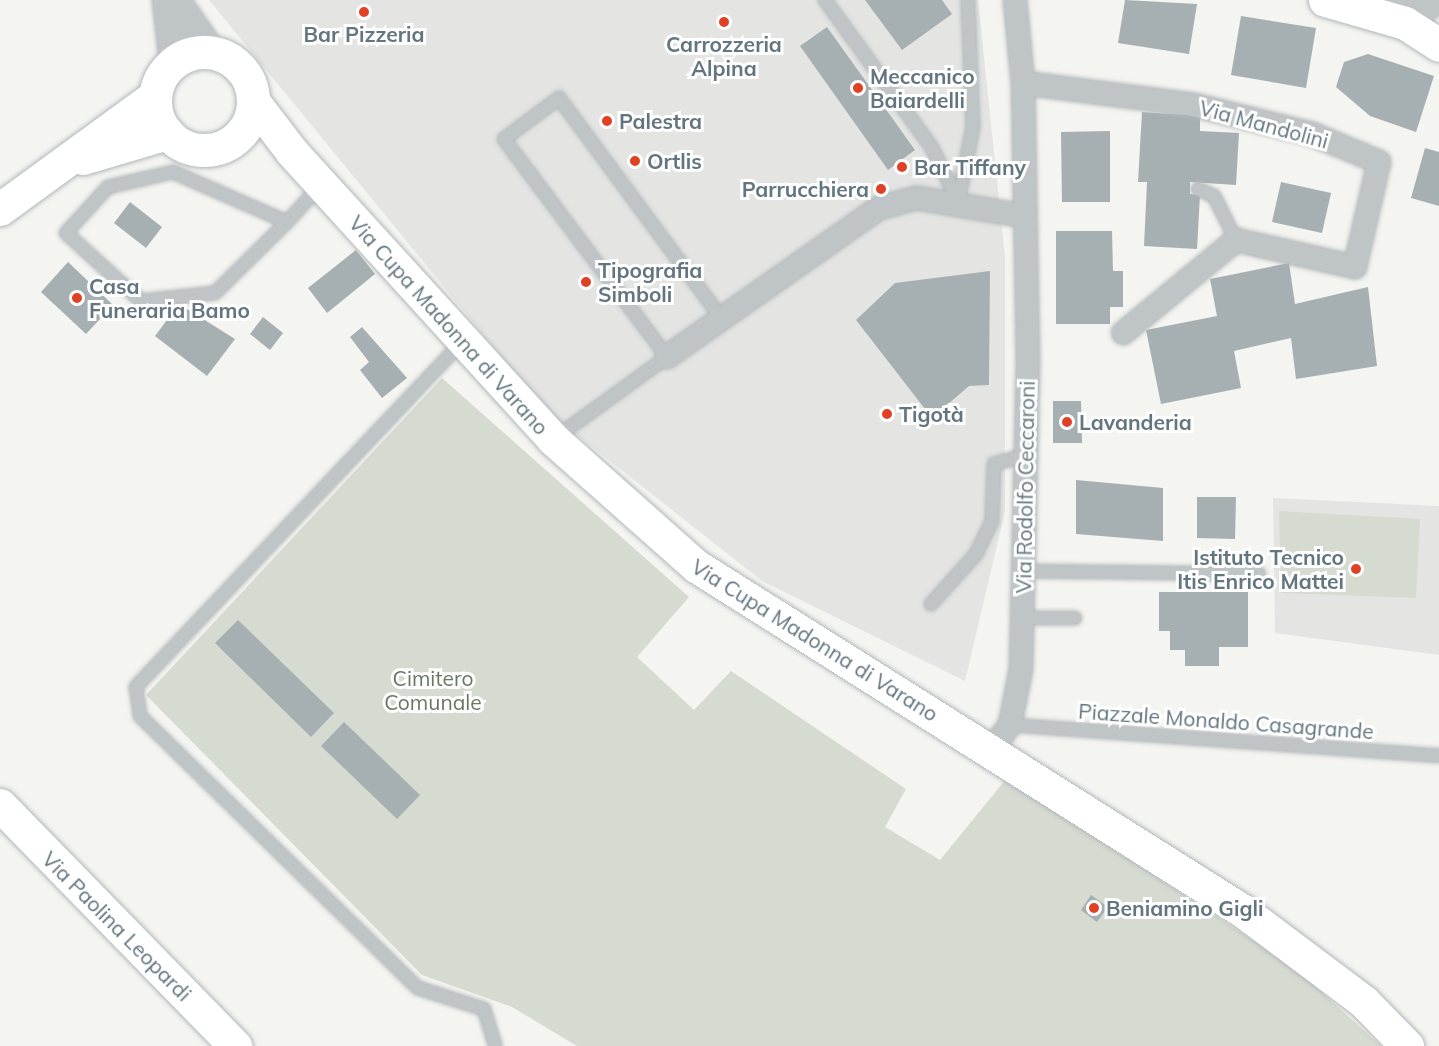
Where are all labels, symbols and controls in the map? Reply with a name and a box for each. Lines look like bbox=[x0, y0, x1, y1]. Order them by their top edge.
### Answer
marker: Bar Pizzeria bbox=[357, 5, 371, 19]
marker: Carrozzeria Alpina bbox=[717, 15, 731, 29]
place label: Bar Pizzeria bbox=[303, 21, 425, 47]
place label: Carrozzeria Alpina bbox=[666, 31, 782, 81]
place label: Meccanico Baiardelli bbox=[870, 63, 975, 113]
marker: Meccanico Baiardelli bbox=[851, 81, 865, 95]
street label: Via Mandolini bbox=[1197, 95, 1331, 153]
place label: Palestra bbox=[619, 108, 702, 134]
marker: Palestra bbox=[600, 114, 614, 128]
place label: Ortlis bbox=[647, 148, 702, 174]
marker: Ortlis bbox=[628, 154, 642, 168]
place label: Bar Tiffany bbox=[914, 154, 1026, 180]
marker: Bar Tiffany bbox=[895, 160, 909, 174]
place label: Parrucchiera bbox=[742, 176, 869, 202]
marker: Parrucchiera bbox=[874, 182, 888, 196]
street label: Via Cupa Madonna di Varano bbox=[344, 210, 554, 440]
place label: Tipografia Simboli bbox=[598, 257, 702, 307]
place label: Casa Funeraria Bamo bbox=[89, 273, 250, 323]
marker: Tipografia Simboli bbox=[579, 275, 593, 289]
marker: Casa Funeraria Bamo bbox=[70, 291, 84, 305]
street label: Via Rodolfo Ceccaroni bbox=[1011, 380, 1039, 594]
place label: Tigotà bbox=[899, 401, 964, 427]
marker: Tigotà bbox=[880, 407, 894, 421]
place label: Lavanderia bbox=[1079, 409, 1192, 435]
marker: Lavanderia bbox=[1060, 415, 1074, 429]
place label: Istituto Tecnico Itis Enrico Mattei bbox=[1177, 544, 1344, 594]
street label: Via Cupa Madonna di Varano bbox=[687, 554, 943, 726]
marker: Istituto Tecnico Itis Enrico Mattei bbox=[1349, 562, 1363, 576]
park label: Cimitero Comunale bbox=[384, 665, 482, 715]
street label: Piazzale Monaldo Casagrande bbox=[1077, 698, 1375, 744]
street label: Via Paolina Leopardi bbox=[37, 846, 197, 1006]
place label: Beniamino Gigli bbox=[1106, 895, 1263, 921]
marker: Beniamino Gigli bbox=[1087, 901, 1101, 915]

